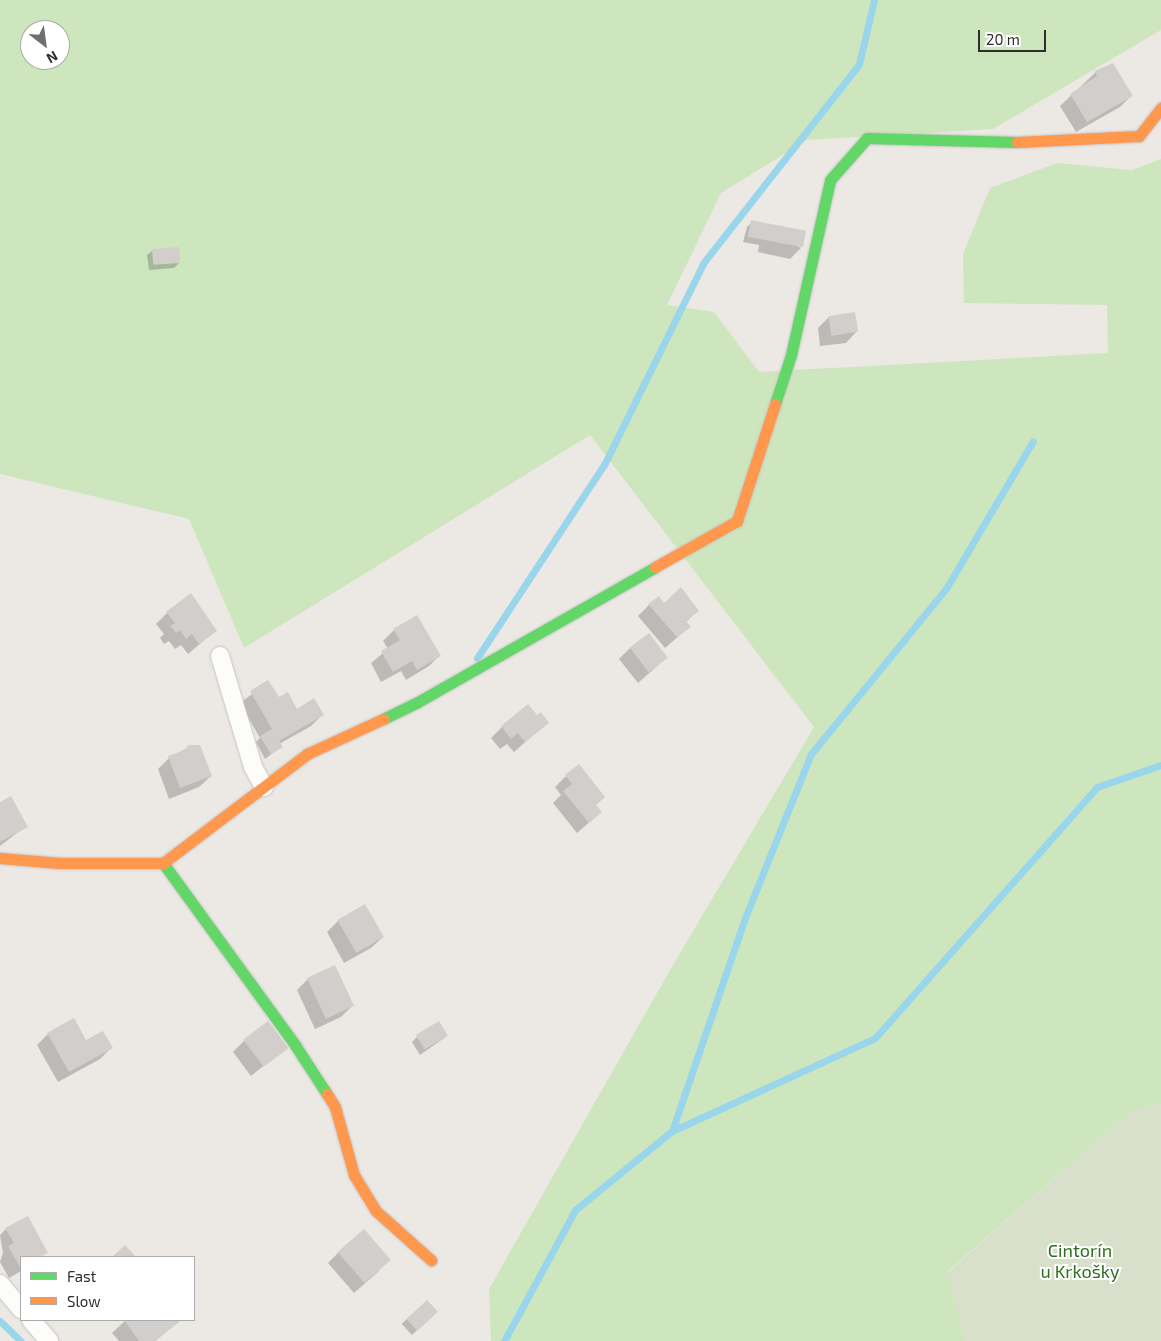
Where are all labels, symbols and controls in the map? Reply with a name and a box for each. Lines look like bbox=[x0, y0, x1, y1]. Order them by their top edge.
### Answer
north arrow bbox=[20, 20, 70, 70]
scale bar bbox=[981, 20, 1048, 52]
text: 20 m bbox=[986, 30, 1020, 48]
text: N bbox=[44, 48, 61, 67]
park label: Cintorín u Krkošky bbox=[1040, 1240, 1120, 1282]
legend bbox=[20, 1256, 195, 1321]
text: Fast bbox=[67, 1267, 96, 1285]
text: Slow bbox=[67, 1292, 101, 1310]

